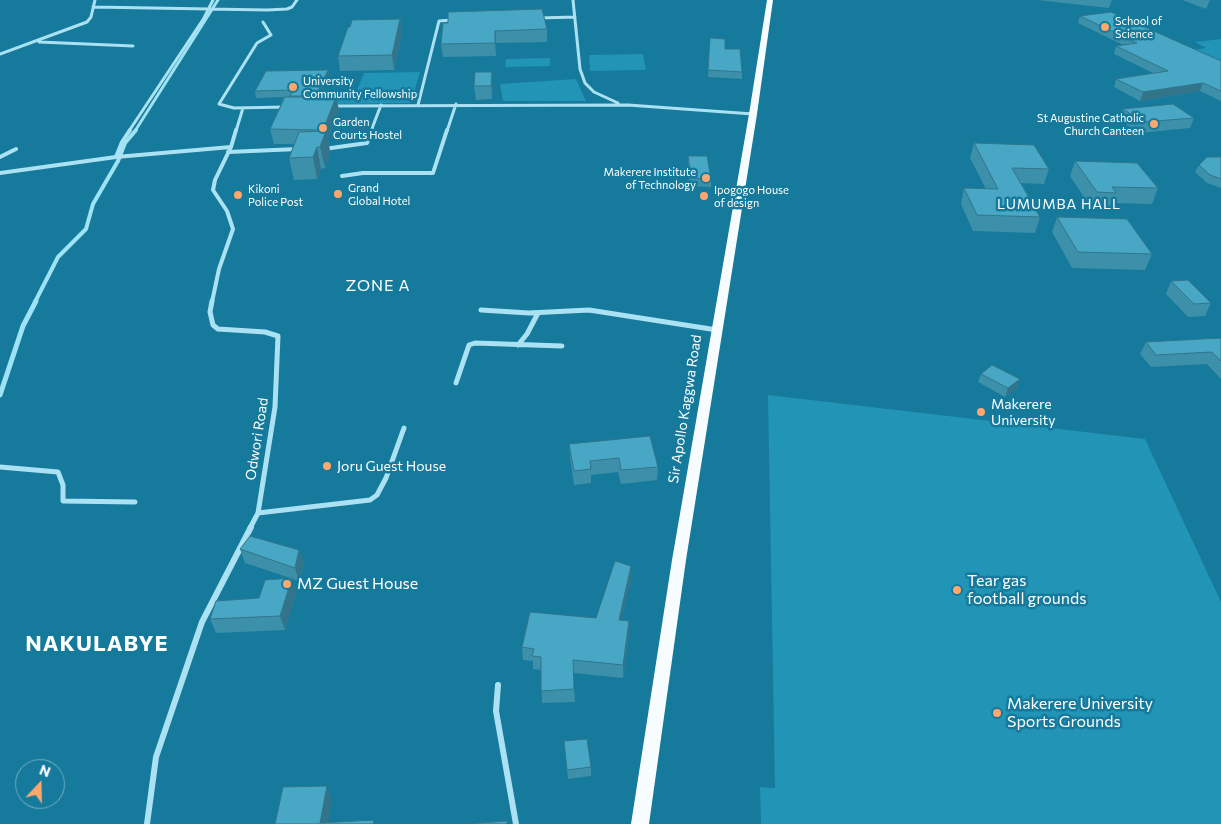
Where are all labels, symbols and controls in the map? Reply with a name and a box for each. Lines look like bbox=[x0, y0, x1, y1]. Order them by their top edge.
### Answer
place label: School of Science bbox=[1115, 14, 1162, 40]
marker: School of Science bbox=[1099, 21, 1111, 33]
place label: University Community Fellowship bbox=[303, 74, 417, 100]
marker: University Community Fellowship bbox=[287, 81, 299, 93]
place label: St Augustine Catholic Church Canteen bbox=[1037, 111, 1144, 137]
place label: Garden Courts Hostel bbox=[333, 115, 402, 141]
marker: St Augustine Catholic Church Canteen bbox=[1148, 118, 1160, 130]
marker: Garden Courts Hostel bbox=[317, 122, 329, 134]
place label: Makerere Institute of Technology bbox=[604, 165, 696, 191]
marker: Makerere Institute of Technology bbox=[700, 172, 712, 184]
place label: Grand Global Hotel bbox=[348, 181, 410, 207]
place label: Kikoni Police Post bbox=[248, 182, 303, 208]
place label: Ipogogo House of design bbox=[714, 183, 789, 209]
marker: Grand Global Hotel bbox=[332, 188, 344, 200]
marker: Kikoni Police Post bbox=[232, 189, 244, 201]
marker: Ipogogo House of design bbox=[698, 190, 710, 202]
district label: LUMUMBA HALL bbox=[995, 196, 1123, 212]
district label: ZONE A bbox=[345, 276, 411, 296]
street label: Sir Apollo Kaggwa Road bbox=[665, 334, 705, 484]
street label: Odwori Road bbox=[242, 396, 272, 482]
place label: Makerere University bbox=[991, 396, 1055, 428]
marker: Makerere University bbox=[975, 406, 987, 418]
place label: Joru Guest House bbox=[337, 458, 446, 474]
marker: Joru Guest House bbox=[321, 460, 333, 472]
place label: Tear gas football grounds bbox=[967, 571, 1086, 609]
place label: MZ Guest House bbox=[297, 574, 418, 594]
marker: MZ Guest House bbox=[281, 578, 293, 590]
marker: Tear gas football grounds bbox=[951, 584, 963, 596]
district label: NAKULABYE bbox=[24, 631, 170, 657]
place label: Makerere University Sports Grounds bbox=[1007, 694, 1153, 732]
marker: Makerere University Sports Grounds bbox=[991, 707, 1003, 719]
north arrow bbox=[15, 759, 65, 809]
text: N bbox=[37, 761, 53, 780]

